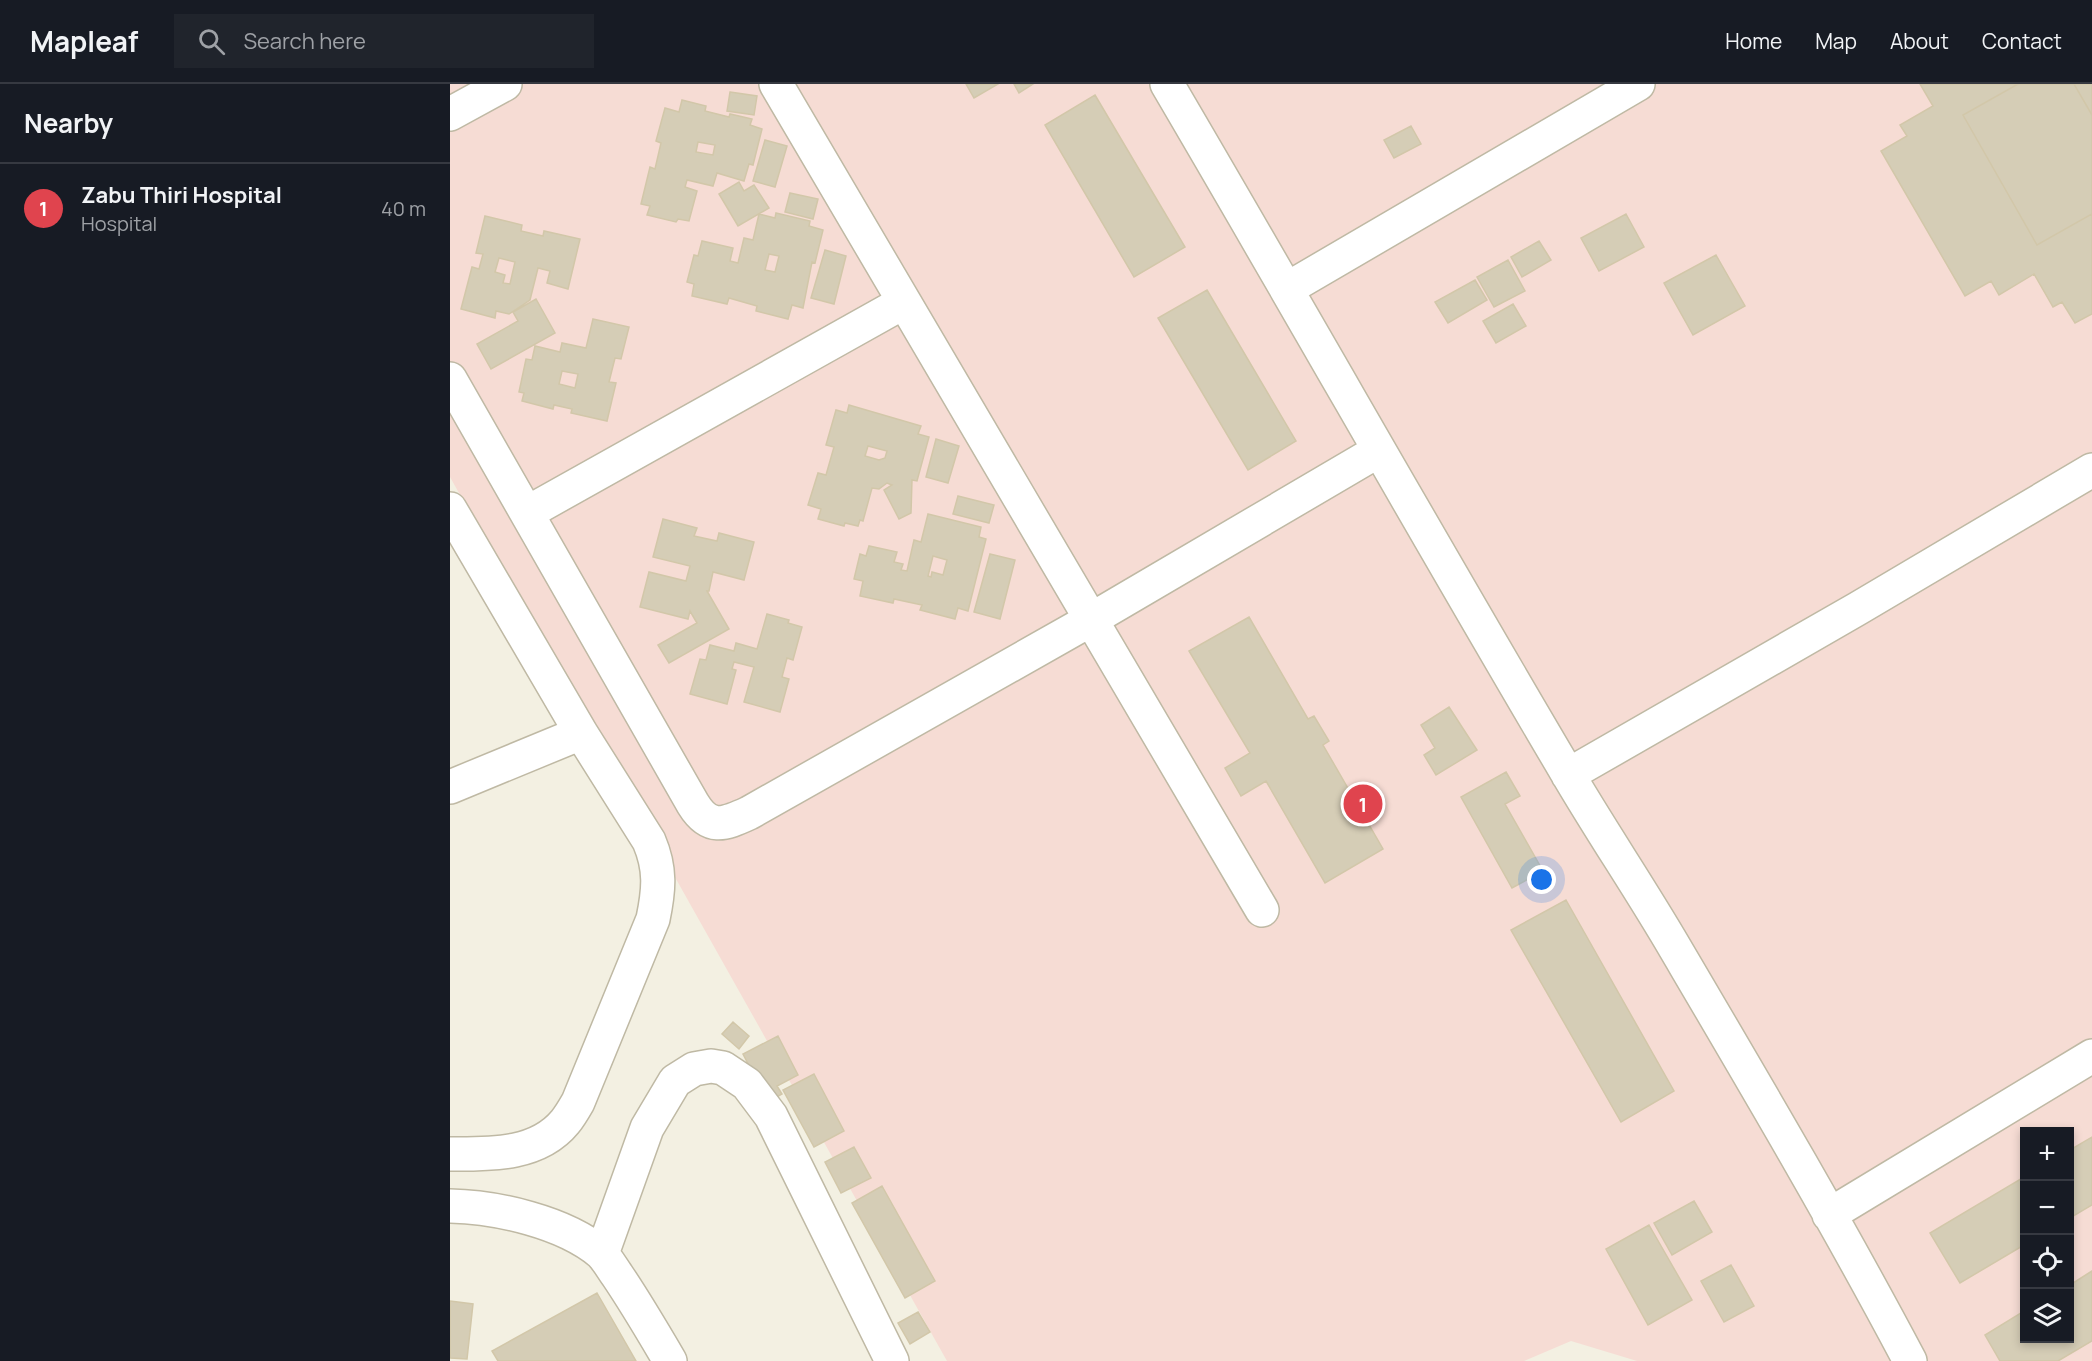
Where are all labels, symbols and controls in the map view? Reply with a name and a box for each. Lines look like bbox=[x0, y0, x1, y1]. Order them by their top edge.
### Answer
search box bbox=[174, 14, 594, 68]
text: Mapleaf bbox=[30, 22, 138, 60]
icon: search bbox=[195, 25, 228, 58]
text: Search here bbox=[243, 26, 366, 56]
text: Home bbox=[1725, 27, 1782, 55]
text: Map bbox=[1815, 27, 1857, 55]
text: About bbox=[1890, 27, 1949, 55]
text: Contact bbox=[1982, 27, 2062, 55]
text: Nearby bbox=[24, 105, 113, 141]
text: Zabu Thiri Hospital bbox=[81, 180, 282, 210]
text: 1 bbox=[39, 195, 48, 222]
text: 40 m bbox=[381, 195, 426, 222]
text: Hospital bbox=[81, 210, 157, 237]
pin: 1 bbox=[1344, 782, 1382, 826]
your location bbox=[1527, 865, 1556, 894]
map controls bbox=[2020, 1127, 2074, 1343]
button: + bbox=[2020, 1127, 2074, 1181]
button: − bbox=[2020, 1181, 2074, 1235]
button: locate bbox=[2020, 1235, 2074, 1289]
button: layers bbox=[2020, 1289, 2074, 1343]

